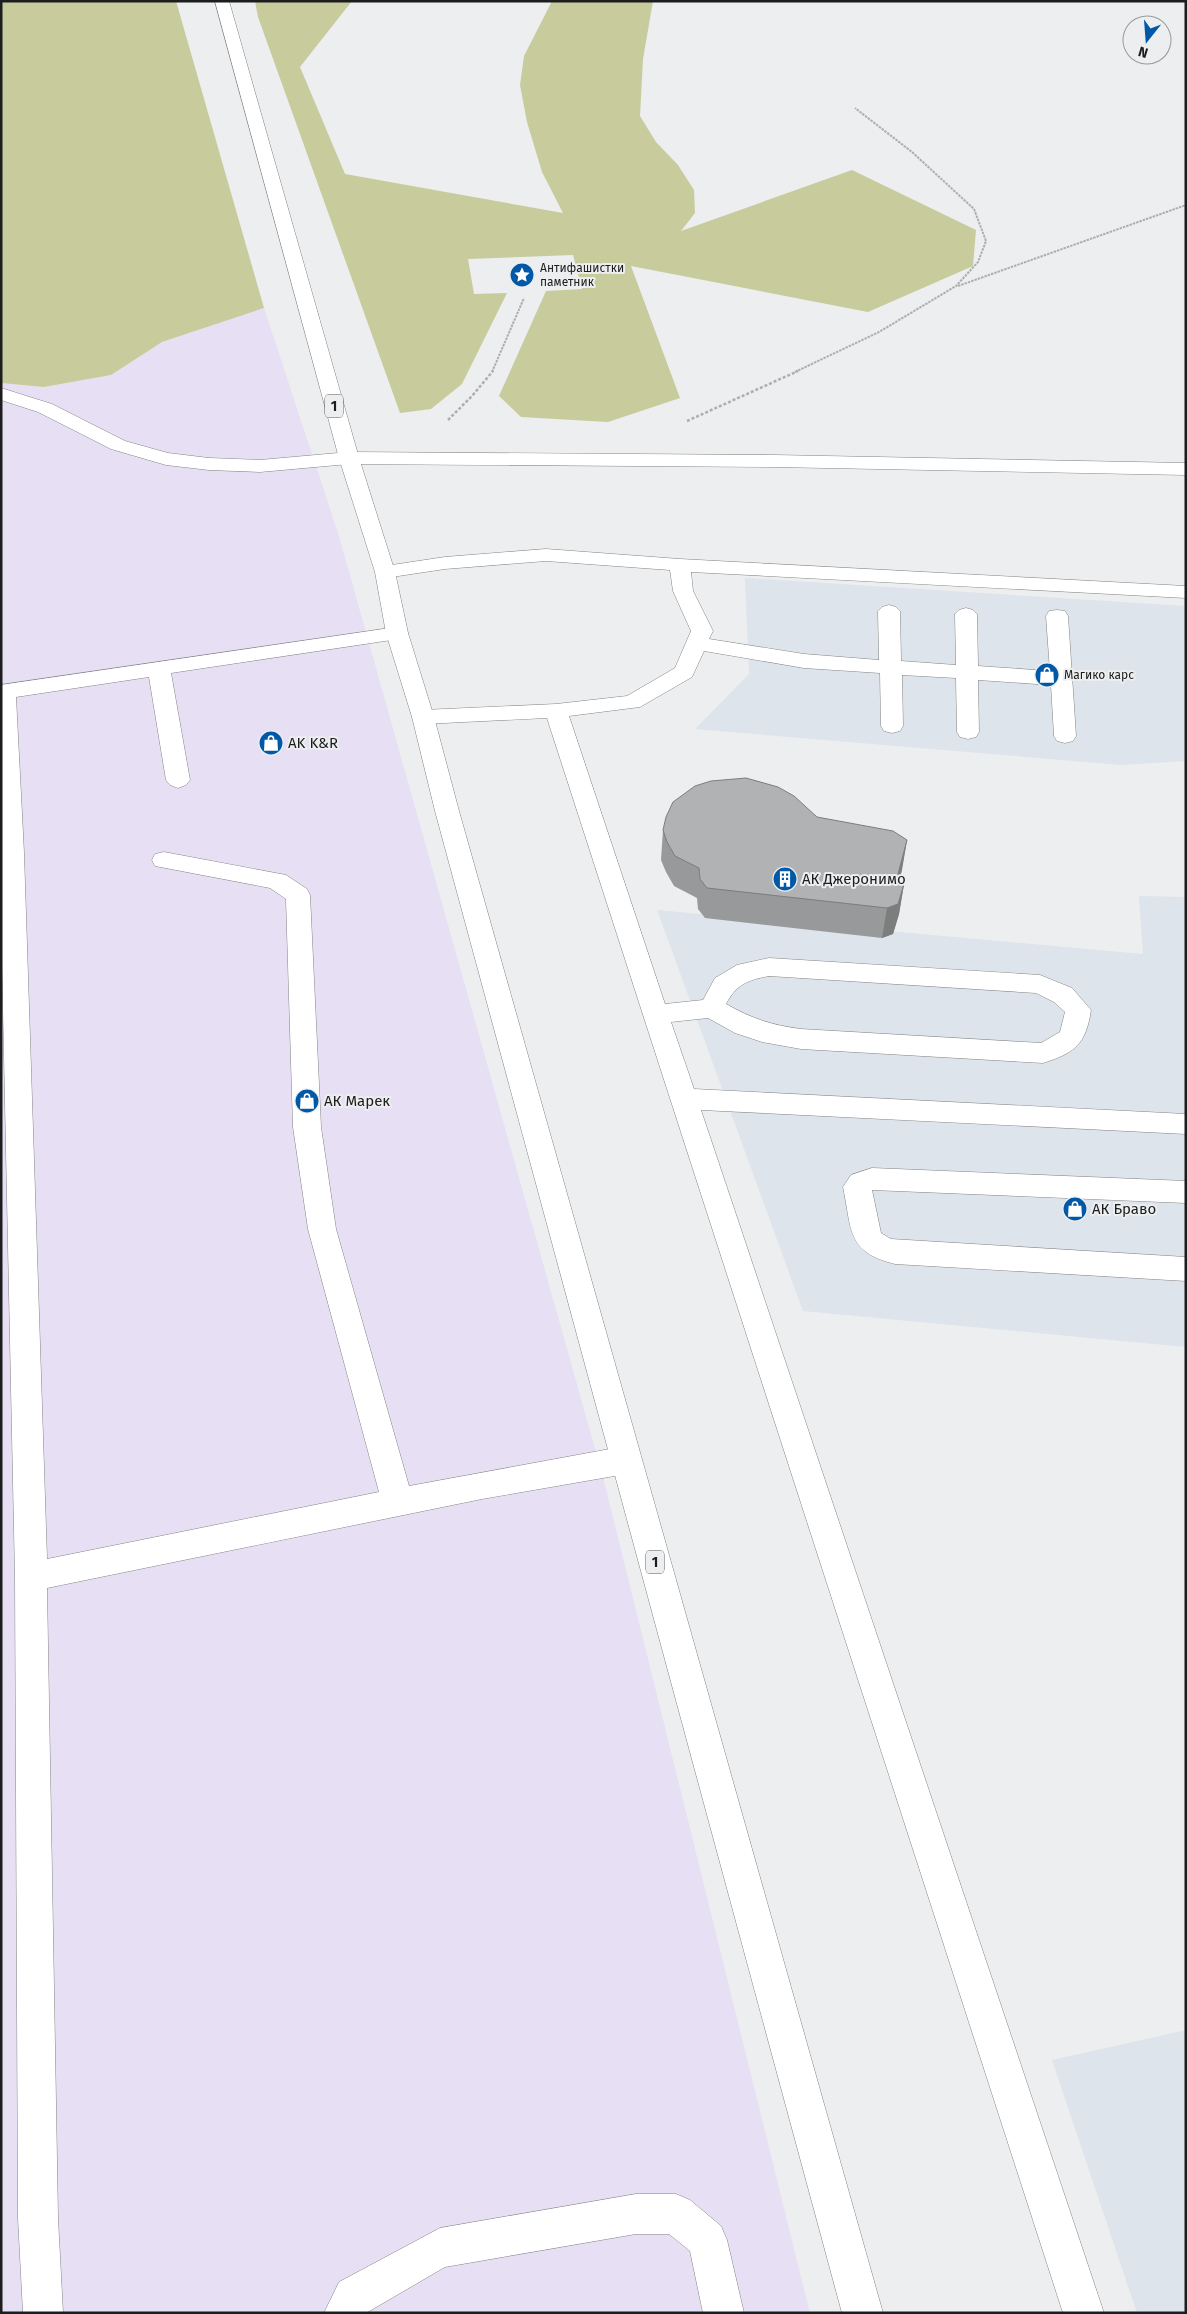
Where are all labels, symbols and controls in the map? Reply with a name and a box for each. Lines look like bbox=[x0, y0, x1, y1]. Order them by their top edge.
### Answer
north arrow bbox=[1122, 15, 1172, 65]
text: N bbox=[1136, 42, 1150, 61]
place label: Антифашистки паметник bbox=[540, 261, 624, 289]
place icon: Антифашистки паметник bbox=[509, 262, 535, 288]
road number: 1 bbox=[325, 394, 343, 418]
shop icon: Магико карс bbox=[1034, 662, 1060, 688]
place label: Магико карс bbox=[1064, 668, 1134, 682]
shop icon: AK K&R bbox=[258, 730, 284, 756]
place label: AK K&R bbox=[288, 734, 338, 752]
building icon: АК Джеронимо bbox=[772, 866, 798, 892]
place label: АК Джеронимо bbox=[802, 870, 906, 888]
shop icon: АК Марек bbox=[294, 1088, 320, 1114]
place label: АК Марек bbox=[324, 1092, 390, 1110]
shop icon: АК Браво bbox=[1062, 1196, 1088, 1222]
place label: АК Браво bbox=[1092, 1200, 1156, 1218]
road number: 1 bbox=[646, 1550, 664, 1574]

